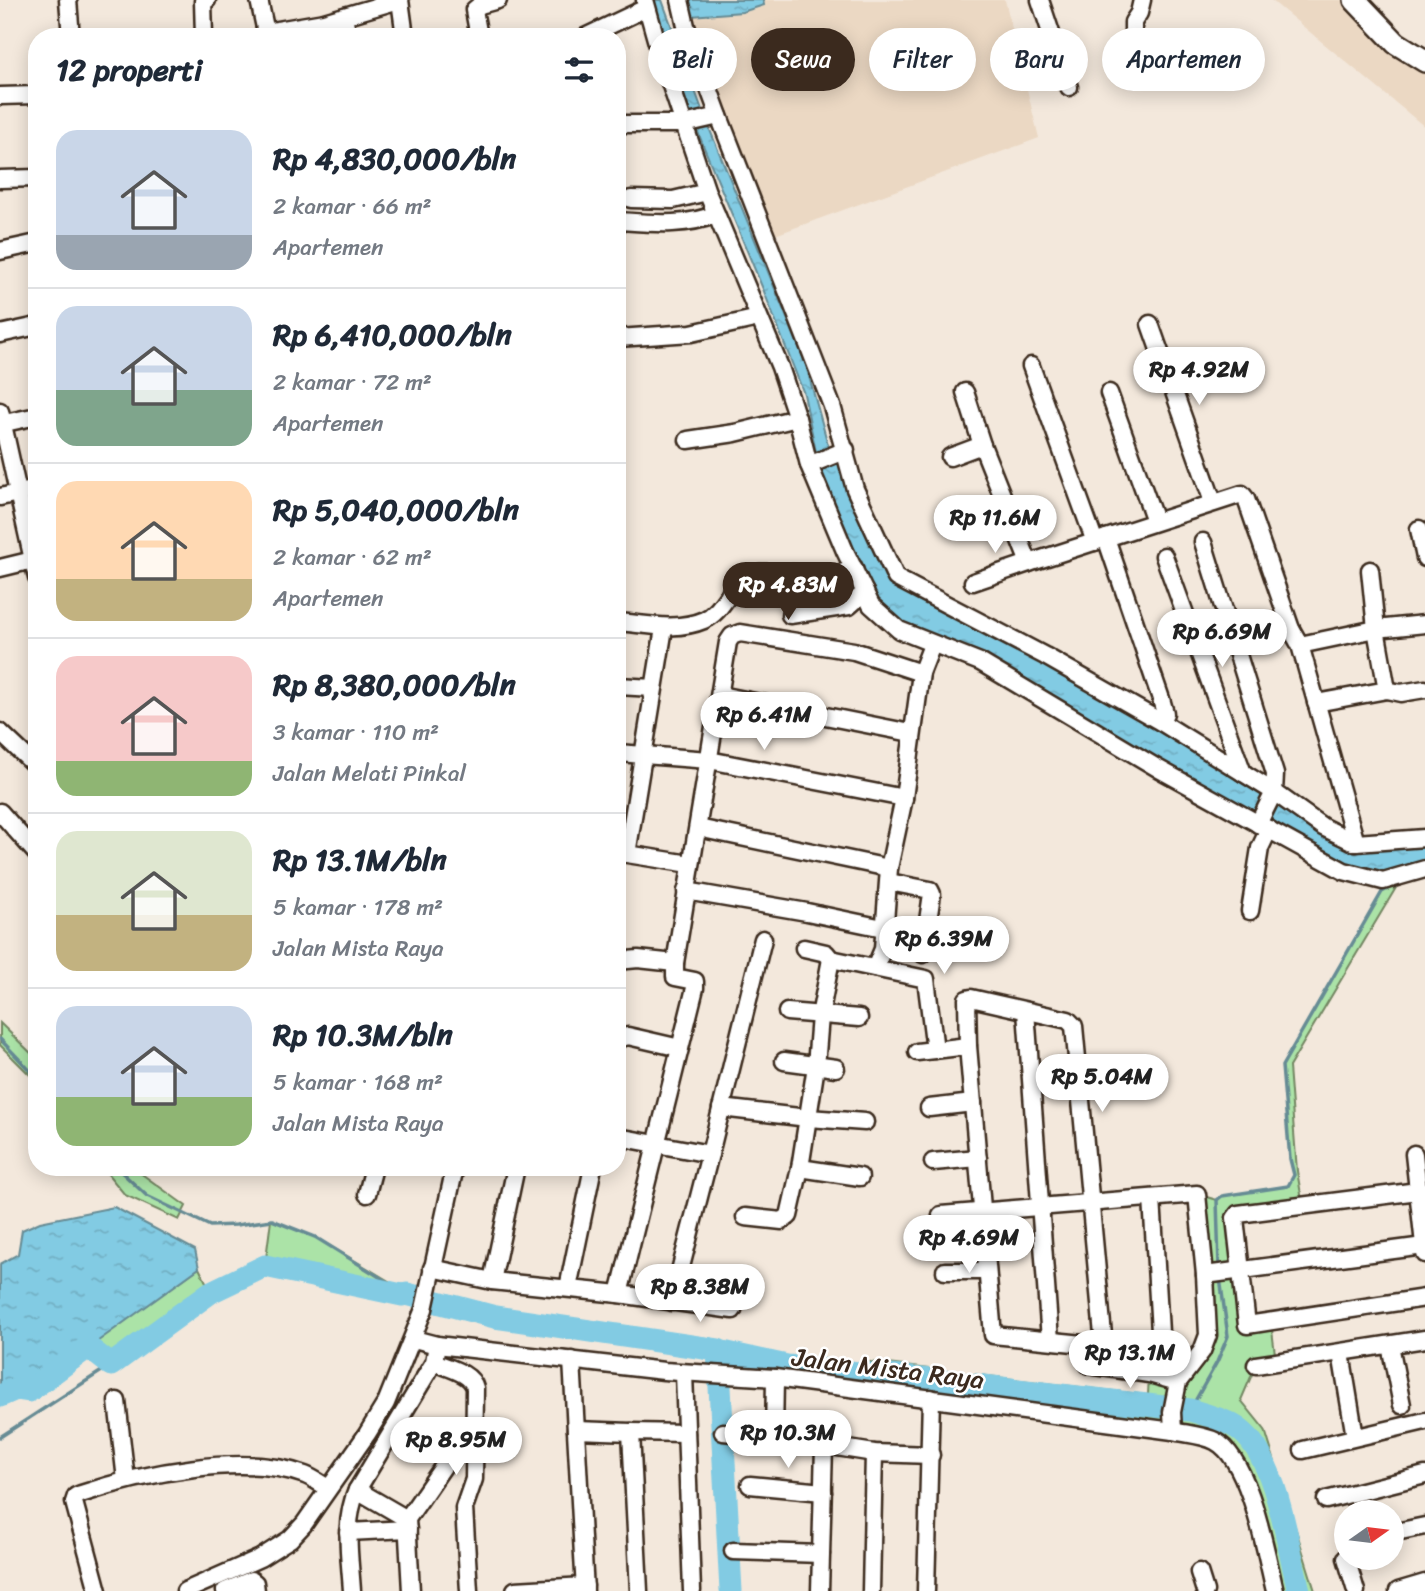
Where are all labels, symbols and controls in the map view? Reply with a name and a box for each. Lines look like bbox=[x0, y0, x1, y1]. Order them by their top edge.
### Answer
chip: Beli bbox=[648, 28, 737, 91]
chip: Sewa bbox=[751, 28, 855, 91]
chip: Filter bbox=[869, 28, 976, 91]
chip: Baru bbox=[990, 28, 1088, 91]
chip: Apartemen bbox=[1102, 28, 1265, 91]
text: 12 properti bbox=[56, 43, 202, 97]
icon: filters bbox=[560, 51, 598, 89]
text: Rp 4,830,000/bln bbox=[273, 132, 516, 186]
icon: home bbox=[112, 158, 196, 242]
text: 2 kamar · 66 m² bbox=[273, 186, 432, 227]
text: Apartemen bbox=[273, 227, 383, 268]
text: Rp 6,410,000/bln bbox=[273, 308, 512, 362]
icon: home bbox=[112, 334, 196, 418]
pin: Rp 4.92M bbox=[1127, 348, 1271, 407]
text: Rp 4.92M bbox=[1149, 349, 1249, 390]
text: 2 kamar · 72 m² bbox=[273, 362, 432, 403]
text: Apartemen bbox=[273, 403, 383, 444]
text: Rp 5,040,000/bln bbox=[273, 483, 519, 537]
pin: Rp 11.6M bbox=[923, 496, 1067, 555]
text: Rp 11.6M bbox=[950, 497, 1040, 538]
icon: home bbox=[112, 509, 196, 593]
text: 2 kamar · 62 m² bbox=[273, 537, 432, 578]
pin: Rp 4.83M bbox=[716, 562, 860, 622]
text: Rp 4.83M bbox=[739, 564, 837, 605]
text: Apartemen bbox=[273, 578, 383, 619]
pin: Rp 6.69M bbox=[1150, 610, 1294, 669]
text: Rp 6.69M bbox=[1173, 611, 1271, 652]
text: Rp 8,380,000/bln bbox=[273, 658, 516, 712]
icon: home bbox=[112, 684, 196, 768]
pin: Rp 6.41M bbox=[692, 692, 836, 752]
text: Rp 6.41M bbox=[716, 694, 812, 735]
text: 3 kamar · 110 m² bbox=[273, 712, 439, 753]
text: Jalan Melati Pinkal bbox=[273, 753, 466, 794]
text: Rp 13.1M/bln bbox=[273, 833, 447, 887]
icon: home bbox=[112, 859, 196, 943]
text: 5 kamar · 178 m² bbox=[273, 887, 443, 928]
pin: Rp 6.39M bbox=[872, 916, 1016, 976]
text: Rp 6.39M bbox=[895, 918, 993, 959]
text: Jalan Mista Raya bbox=[273, 928, 444, 969]
text: Rp 10.3M/bln bbox=[273, 1008, 453, 1062]
icon: home bbox=[112, 1034, 196, 1118]
pin: Rp 5.04M bbox=[1030, 1054, 1174, 1114]
text: Rp 5.04M bbox=[1052, 1056, 1152, 1097]
text: 5 kamar · 168 m² bbox=[273, 1062, 443, 1103]
text: Jalan Mista Raya bbox=[273, 1103, 444, 1144]
pin: Rp 4.69M bbox=[897, 1216, 1041, 1275]
text: Rp 4.69M bbox=[919, 1217, 1019, 1258]
pin: Rp 8.38M bbox=[628, 1264, 772, 1324]
text: Rp 8.38M bbox=[651, 1266, 749, 1307]
pin: Rp 13.1M bbox=[1058, 1330, 1202, 1390]
text: Rp 13.1M bbox=[1085, 1332, 1175, 1373]
street label: Jalan Mista Raya bbox=[789, 1333, 986, 1403]
pin: Rp 10.3M bbox=[716, 1410, 860, 1470]
text: Rp 10.3M bbox=[741, 1412, 835, 1453]
pin: Rp 8.95M bbox=[384, 1418, 528, 1477]
text: Rp 8.95M bbox=[406, 1419, 506, 1460]
north arrow bbox=[1334, 1500, 1404, 1570]
map controls bbox=[1334, 1500, 1404, 1570]

